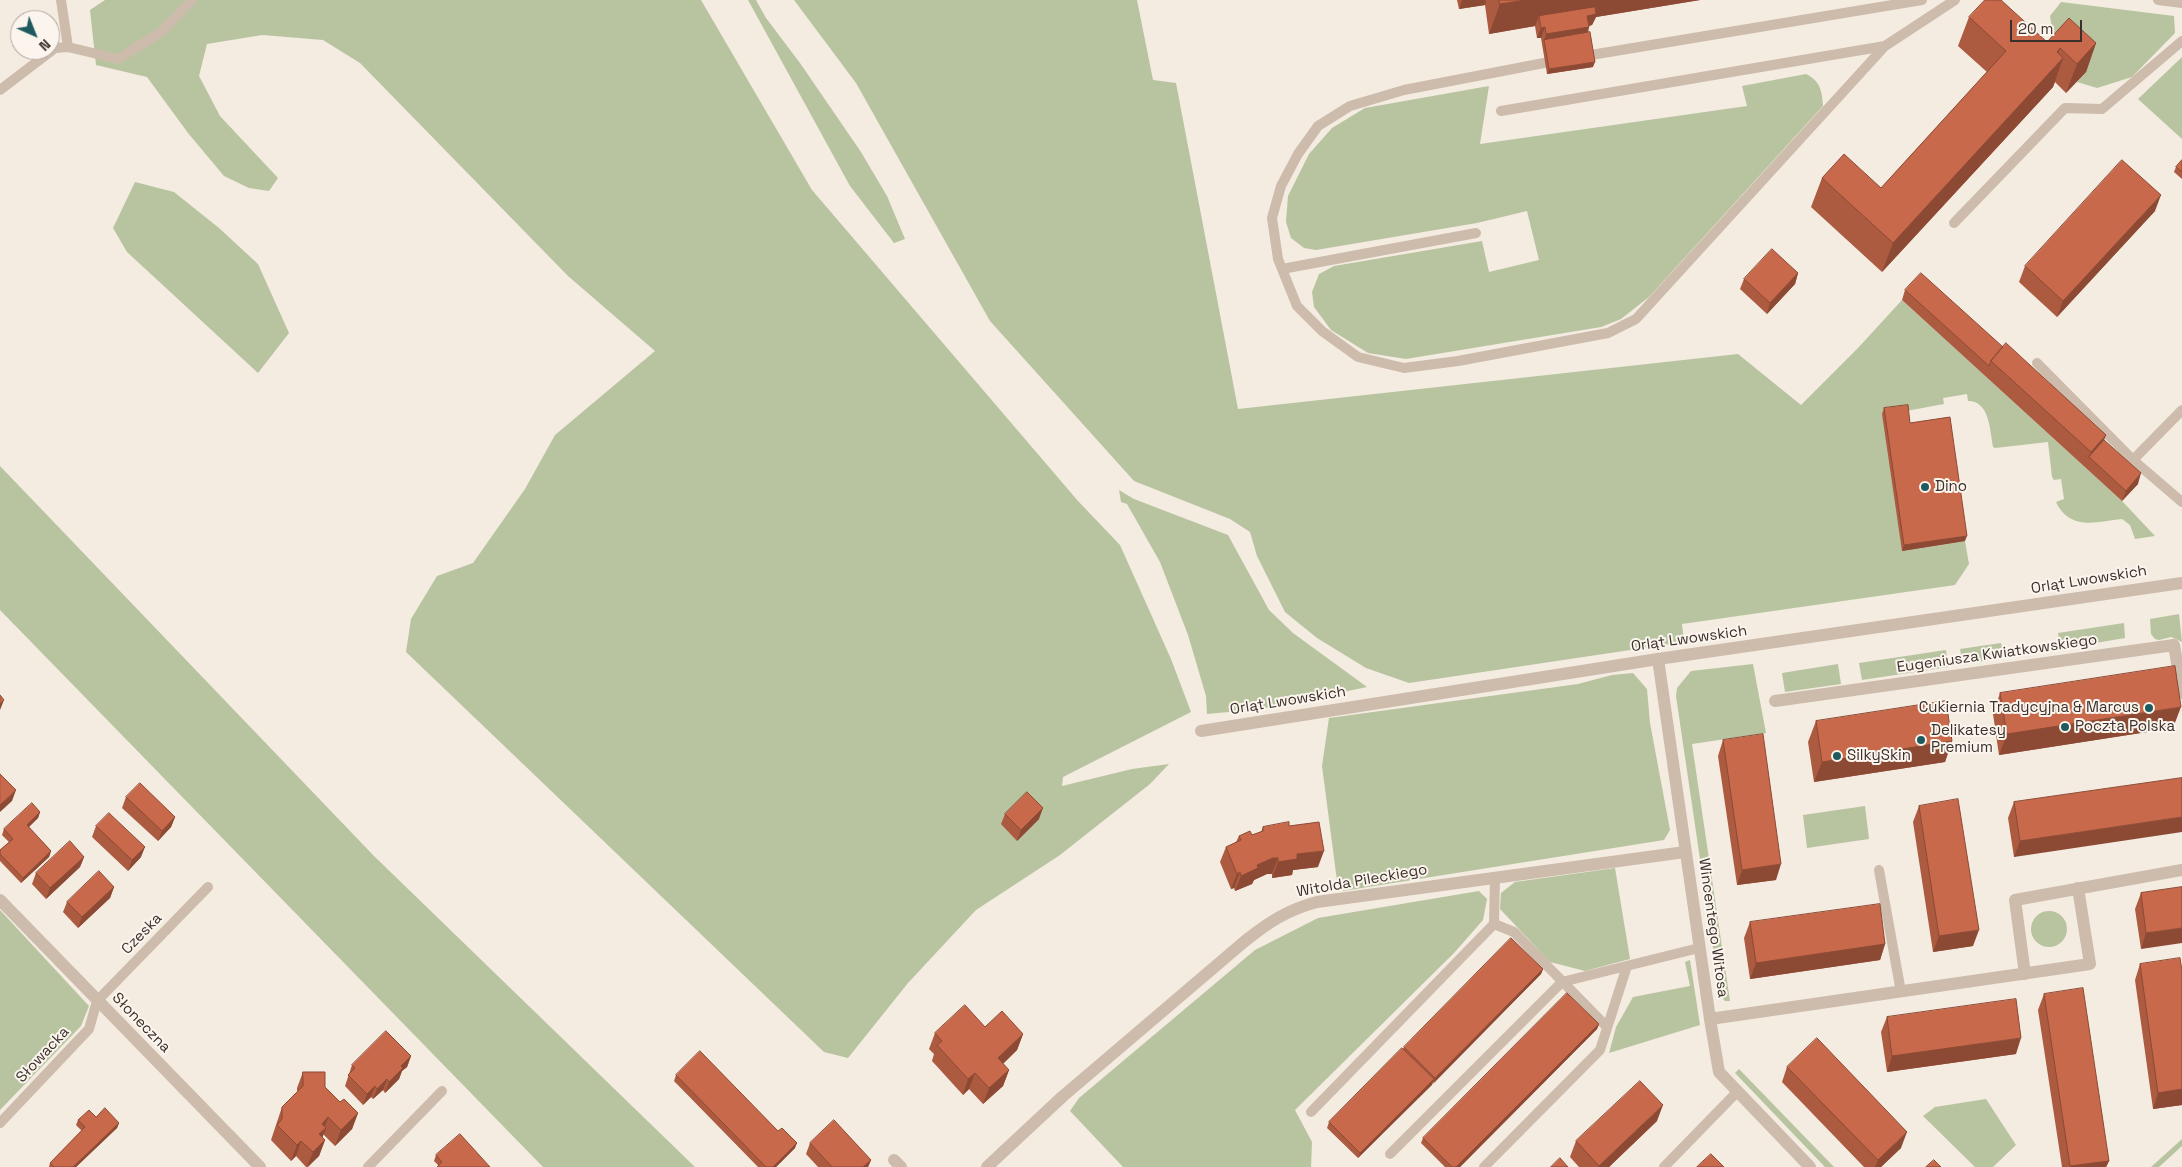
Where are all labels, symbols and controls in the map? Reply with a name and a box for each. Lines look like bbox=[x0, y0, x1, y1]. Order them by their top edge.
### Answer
north arrow bbox=[10, 10, 60, 60]
scale bar bbox=[2012, 10, 2084, 42]
text: 20 m bbox=[2018, 19, 2053, 38]
text: N bbox=[35, 35, 54, 55]
place label: Dino bbox=[1935, 478, 1967, 496]
marker: Dino bbox=[1919, 481, 1931, 493]
street label: Orląt Lwowskich bbox=[2030, 562, 2148, 598]
street label: Orląt Lwowskich bbox=[1630, 622, 1748, 656]
street label: Eugeniusza Kwiatkowskiego bbox=[1896, 631, 2098, 677]
street label: Orląt Lwowskich bbox=[1229, 683, 1347, 719]
place label: Cukiernia Tradycyjna & Marcus bbox=[1919, 699, 2139, 717]
marker: Cukiernia Tradycyjna & Marcus bbox=[2143, 702, 2155, 714]
place label: Poczta Polska bbox=[2075, 718, 2175, 736]
marker: Poczta Polska bbox=[2059, 721, 2071, 733]
place label: Delikatesy Premium bbox=[1931, 722, 2006, 757]
marker: Delikatesy Premium bbox=[1915, 734, 1927, 746]
place label: SilkySkin bbox=[1847, 747, 1911, 765]
marker: SilkySkin bbox=[1831, 750, 1843, 762]
street label: Wincentego Witosa bbox=[1694, 857, 1732, 999]
street label: Witolda Pileckiego bbox=[1295, 861, 1429, 901]
street label: Czeska bbox=[118, 910, 166, 958]
street label: Słoneczna bbox=[108, 989, 174, 1057]
street label: Słowacka bbox=[13, 1023, 73, 1087]

